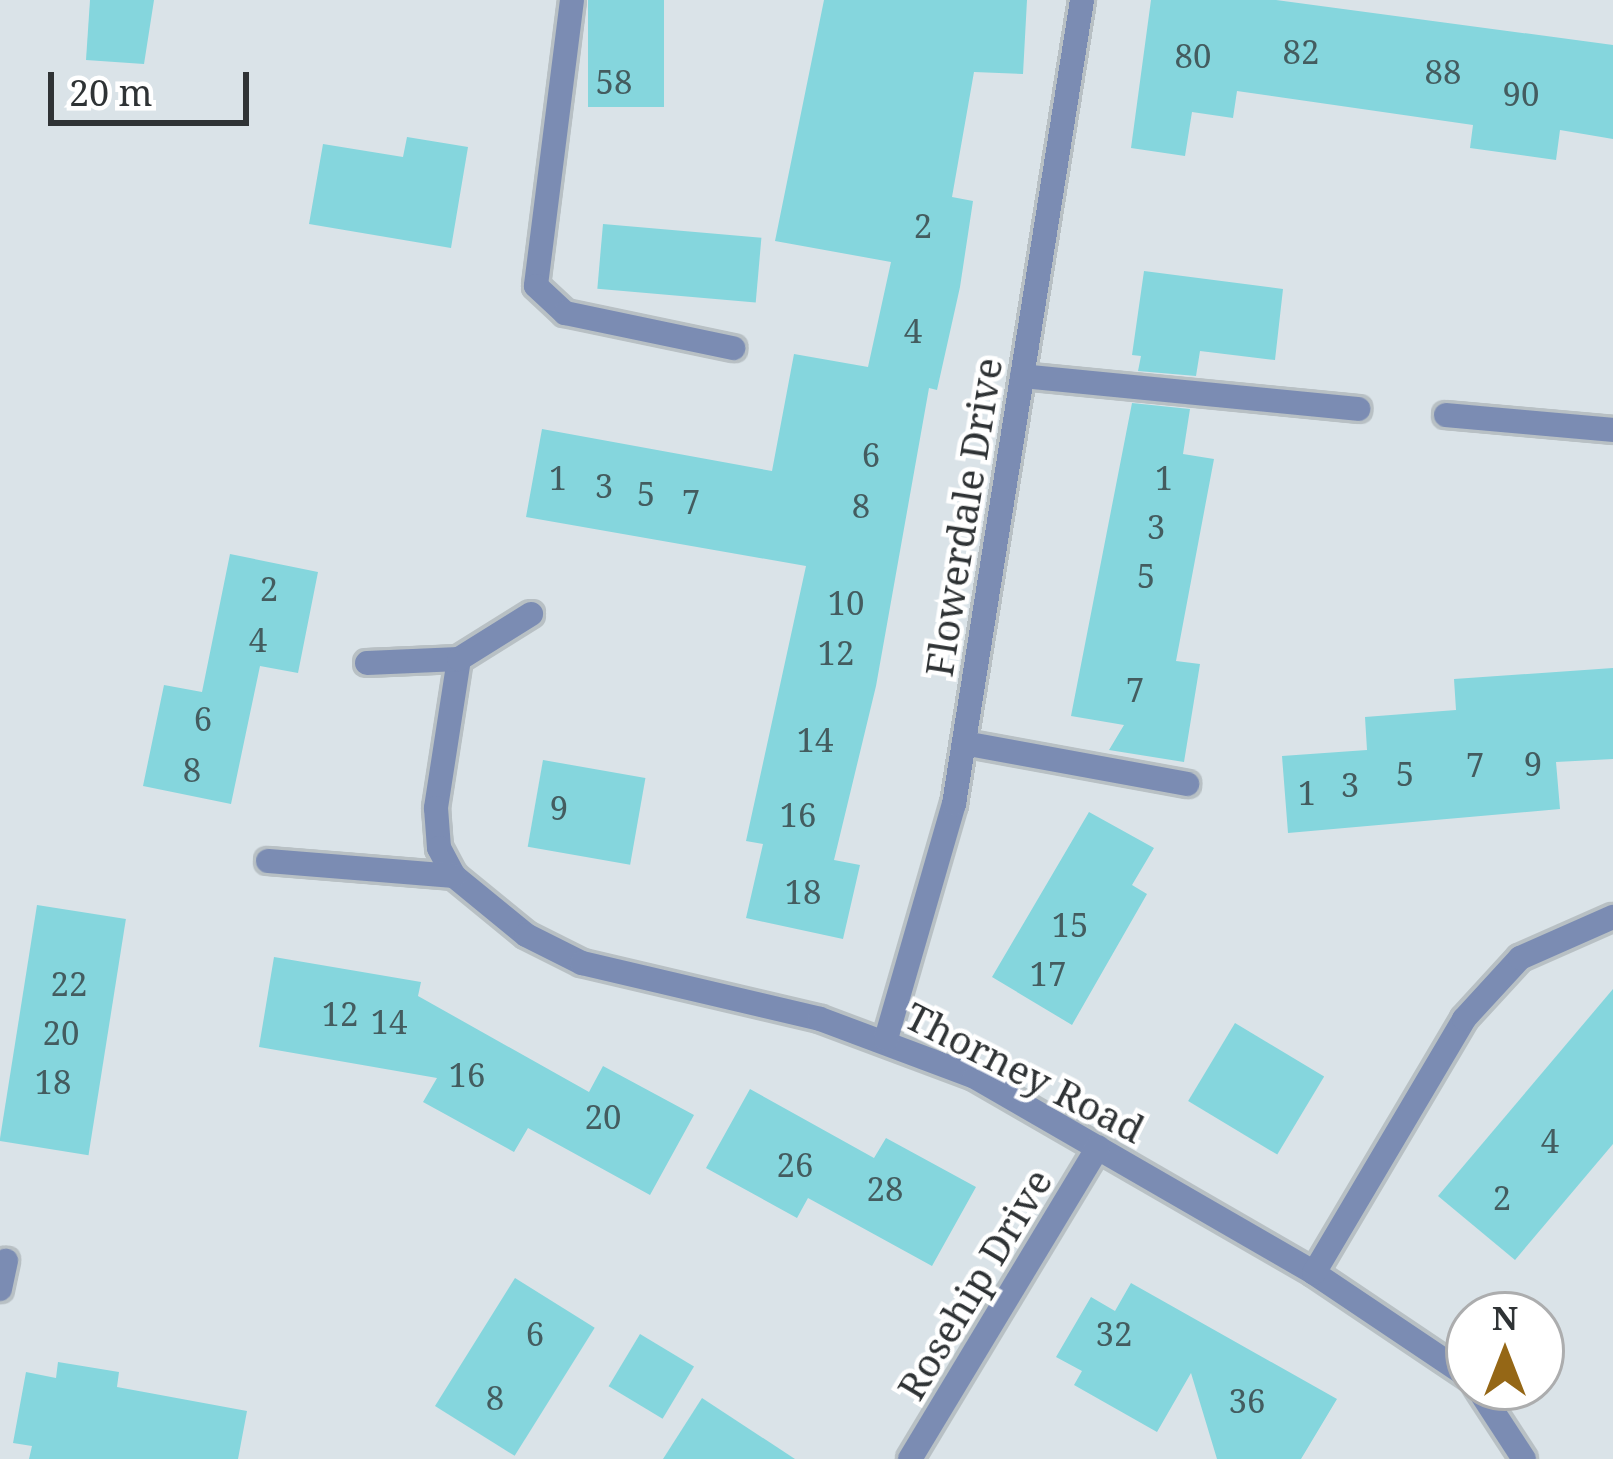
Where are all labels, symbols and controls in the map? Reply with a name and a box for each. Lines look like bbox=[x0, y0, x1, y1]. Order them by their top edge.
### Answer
house number: 82 bbox=[1283, 32, 1319, 72]
house number: 80 bbox=[1175, 36, 1211, 76]
scale bar bbox=[54, 48, 255, 122]
house number: 88 bbox=[1425, 52, 1461, 92]
house number: 58 bbox=[596, 62, 632, 102]
text: 20 m bbox=[69, 68, 153, 117]
house number: 90 bbox=[1503, 74, 1539, 114]
house number: 2 bbox=[914, 206, 932, 246]
house number: 4 bbox=[904, 311, 922, 351]
street label: Flowerdale Drive bbox=[915, 354, 1011, 680]
house number: 6 bbox=[862, 435, 880, 475]
house number: 1 bbox=[549, 458, 567, 498]
house number: 1 bbox=[1155, 458, 1173, 498]
house number: 3 bbox=[595, 466, 613, 506]
house number: 5 bbox=[637, 474, 655, 514]
house number: 7 bbox=[682, 482, 700, 522]
house number: 8 bbox=[852, 486, 870, 526]
house number: 3 bbox=[1147, 507, 1165, 547]
house number: 5 bbox=[1137, 556, 1155, 596]
house number: 2 bbox=[260, 569, 278, 609]
house number: 10 bbox=[828, 583, 864, 623]
house number: 4 bbox=[249, 620, 267, 660]
house number: 12 bbox=[818, 633, 854, 673]
house number: 7 bbox=[1126, 670, 1144, 710]
house number: 6 bbox=[194, 699, 212, 739]
house number: 14 bbox=[797, 720, 833, 760]
house number: 9 bbox=[1524, 744, 1542, 784]
house number: 7 bbox=[1466, 745, 1484, 785]
house number: 8 bbox=[183, 750, 201, 790]
house number: 5 bbox=[1396, 754, 1414, 794]
house number: 3 bbox=[1341, 765, 1359, 805]
house number: 1 bbox=[1298, 773, 1316, 813]
house number: 9 bbox=[550, 788, 568, 828]
house number: 16 bbox=[780, 795, 816, 835]
house number: 18 bbox=[785, 872, 821, 912]
house number: 15 bbox=[1052, 905, 1088, 945]
house number: 17 bbox=[1030, 954, 1066, 994]
house number: 22 bbox=[51, 964, 87, 1004]
street label: Thorney Road bbox=[898, 992, 1152, 1152]
house number: 12 bbox=[322, 994, 358, 1034]
house number: 14 bbox=[371, 1002, 407, 1042]
house number: 20 bbox=[43, 1013, 79, 1053]
house number: 16 bbox=[449, 1055, 485, 1095]
house number: 18 bbox=[35, 1062, 71, 1102]
house number: 20 bbox=[585, 1097, 621, 1137]
house number: 4 bbox=[1541, 1121, 1559, 1161]
house number: 26 bbox=[777, 1145, 813, 1185]
street label: Rosehip Drive bbox=[887, 1160, 1061, 1408]
house number: 28 bbox=[867, 1169, 903, 1209]
house number: 2 bbox=[1493, 1178, 1511, 1218]
north arrow bbox=[1445, 1291, 1565, 1411]
text: N bbox=[1492, 1295, 1518, 1340]
house number: 6 bbox=[526, 1314, 544, 1354]
house number: 32 bbox=[1096, 1314, 1132, 1354]
house number: 8 bbox=[486, 1378, 504, 1418]
house number: 36 bbox=[1229, 1381, 1265, 1421]

